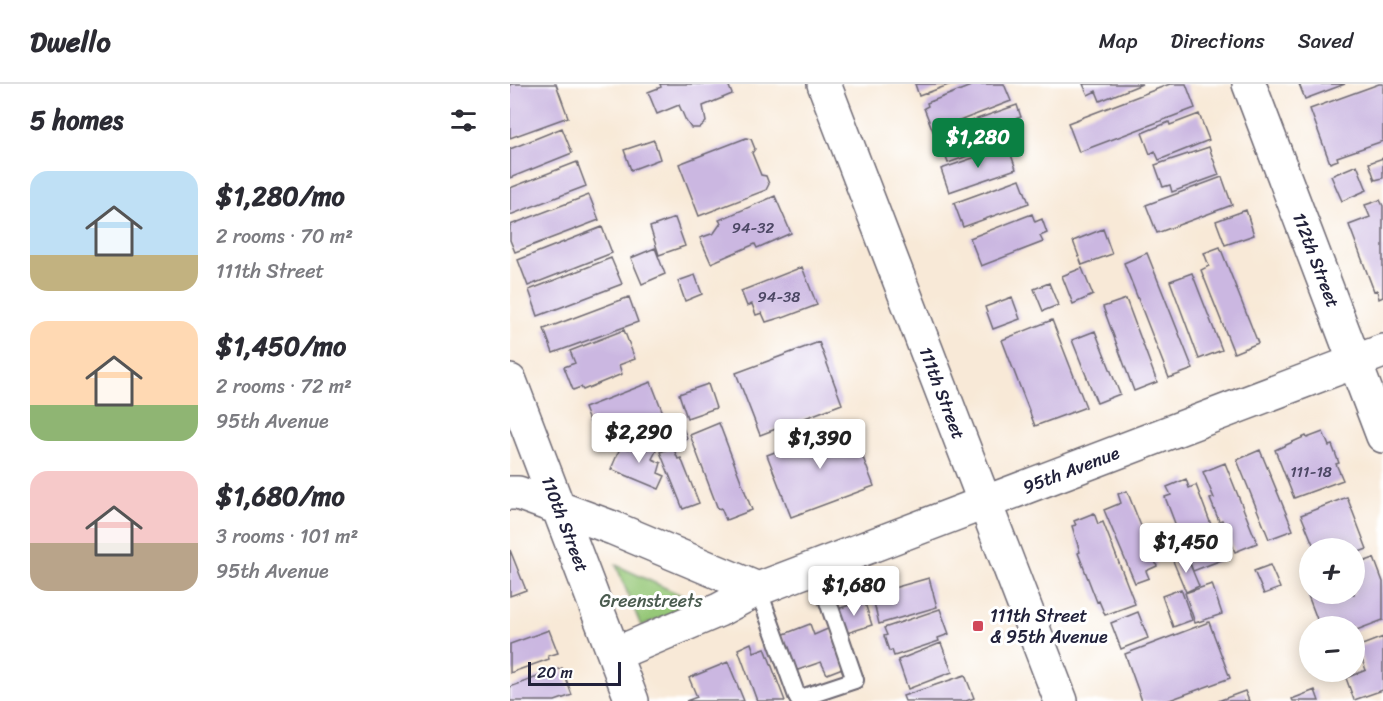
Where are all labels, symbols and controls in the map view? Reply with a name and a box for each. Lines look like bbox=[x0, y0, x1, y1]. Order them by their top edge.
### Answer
text: Dwello bbox=[30, 17, 111, 66]
text: Map bbox=[1099, 22, 1137, 60]
text: Directions bbox=[1170, 22, 1265, 60]
text: Saved bbox=[1298, 22, 1353, 60]
text: 5 homes bbox=[30, 97, 123, 143]
icon: filters bbox=[447, 104, 480, 137]
pin: $1,280 bbox=[929, 118, 1027, 169]
text: $1,280 bbox=[946, 120, 1010, 155]
text: $1,280/mo bbox=[216, 173, 345, 219]
icon: home bbox=[78, 195, 150, 267]
street label: 112th Street bbox=[1283, 208, 1349, 313]
house number: 94-32 bbox=[732, 215, 775, 241]
text: 2 rooms · 70 m² bbox=[216, 219, 353, 254]
text: 111th Street bbox=[216, 254, 324, 289]
house number: 94-38 bbox=[758, 284, 800, 310]
text: $1,450/mo bbox=[216, 323, 346, 369]
street label: 111th Street bbox=[910, 342, 974, 444]
icon: home bbox=[78, 345, 150, 417]
text: 2 rooms · 72 m² bbox=[216, 369, 352, 404]
text: 95th Avenue bbox=[216, 404, 329, 439]
pin: $2,290 bbox=[590, 413, 688, 464]
text: $2,290 bbox=[606, 415, 672, 450]
pin: $1,390 bbox=[771, 419, 869, 470]
text: $1,390 bbox=[788, 421, 852, 456]
street label: 95th Avenue bbox=[1018, 437, 1124, 503]
house number: 111-18 bbox=[1290, 459, 1332, 485]
street label: 110th Street bbox=[532, 471, 598, 577]
text: $1,680/mo bbox=[216, 473, 345, 519]
icon: home bbox=[78, 495, 150, 567]
text: 3 rooms · 101 m² bbox=[216, 519, 358, 554]
pin: $1,450 bbox=[1137, 523, 1235, 574]
text: $1,450 bbox=[1154, 525, 1218, 560]
map controls bbox=[1299, 538, 1365, 682]
button: + bbox=[1299, 538, 1365, 604]
text: 95th Avenue bbox=[216, 554, 329, 589]
pin: $1,680 bbox=[805, 566, 903, 617]
text: $1,680 bbox=[822, 568, 886, 603]
park label: Greenstreets bbox=[600, 585, 703, 617]
place label: 111th Street & 95th Avenue bbox=[990, 600, 1108, 653]
button: − bbox=[1299, 616, 1365, 682]
marker: 111th Street & 95th Avenue bbox=[971, 619, 985, 633]
text: 20 m bbox=[537, 658, 573, 687]
scale bar bbox=[528, 659, 621, 686]

